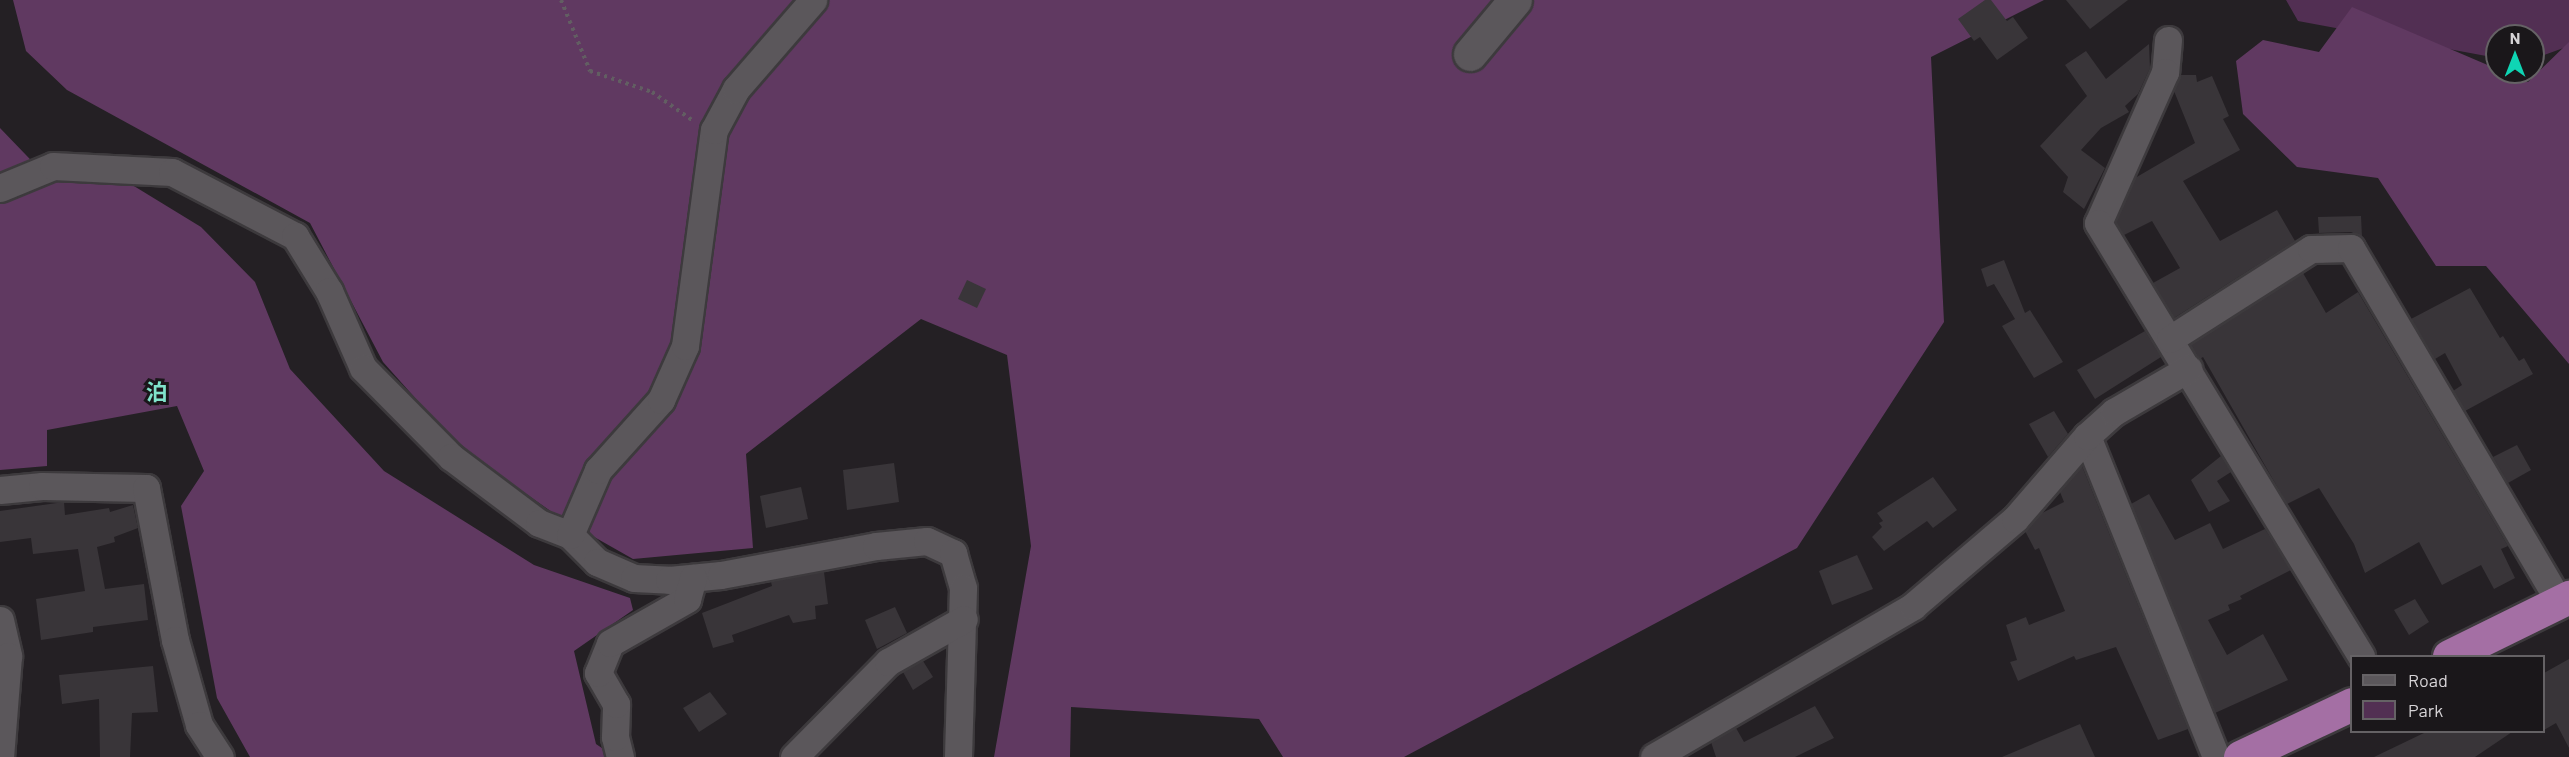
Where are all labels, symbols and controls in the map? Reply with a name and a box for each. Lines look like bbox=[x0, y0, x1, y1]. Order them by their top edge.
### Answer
north arrow bbox=[2485, 24, 2545, 84]
text: N bbox=[2510, 28, 2520, 47]
district label: 泊 bbox=[146, 379, 168, 405]
legend bbox=[2350, 655, 2545, 733]
text: Road bbox=[2408, 669, 2448, 691]
text: Park bbox=[2408, 699, 2443, 721]

